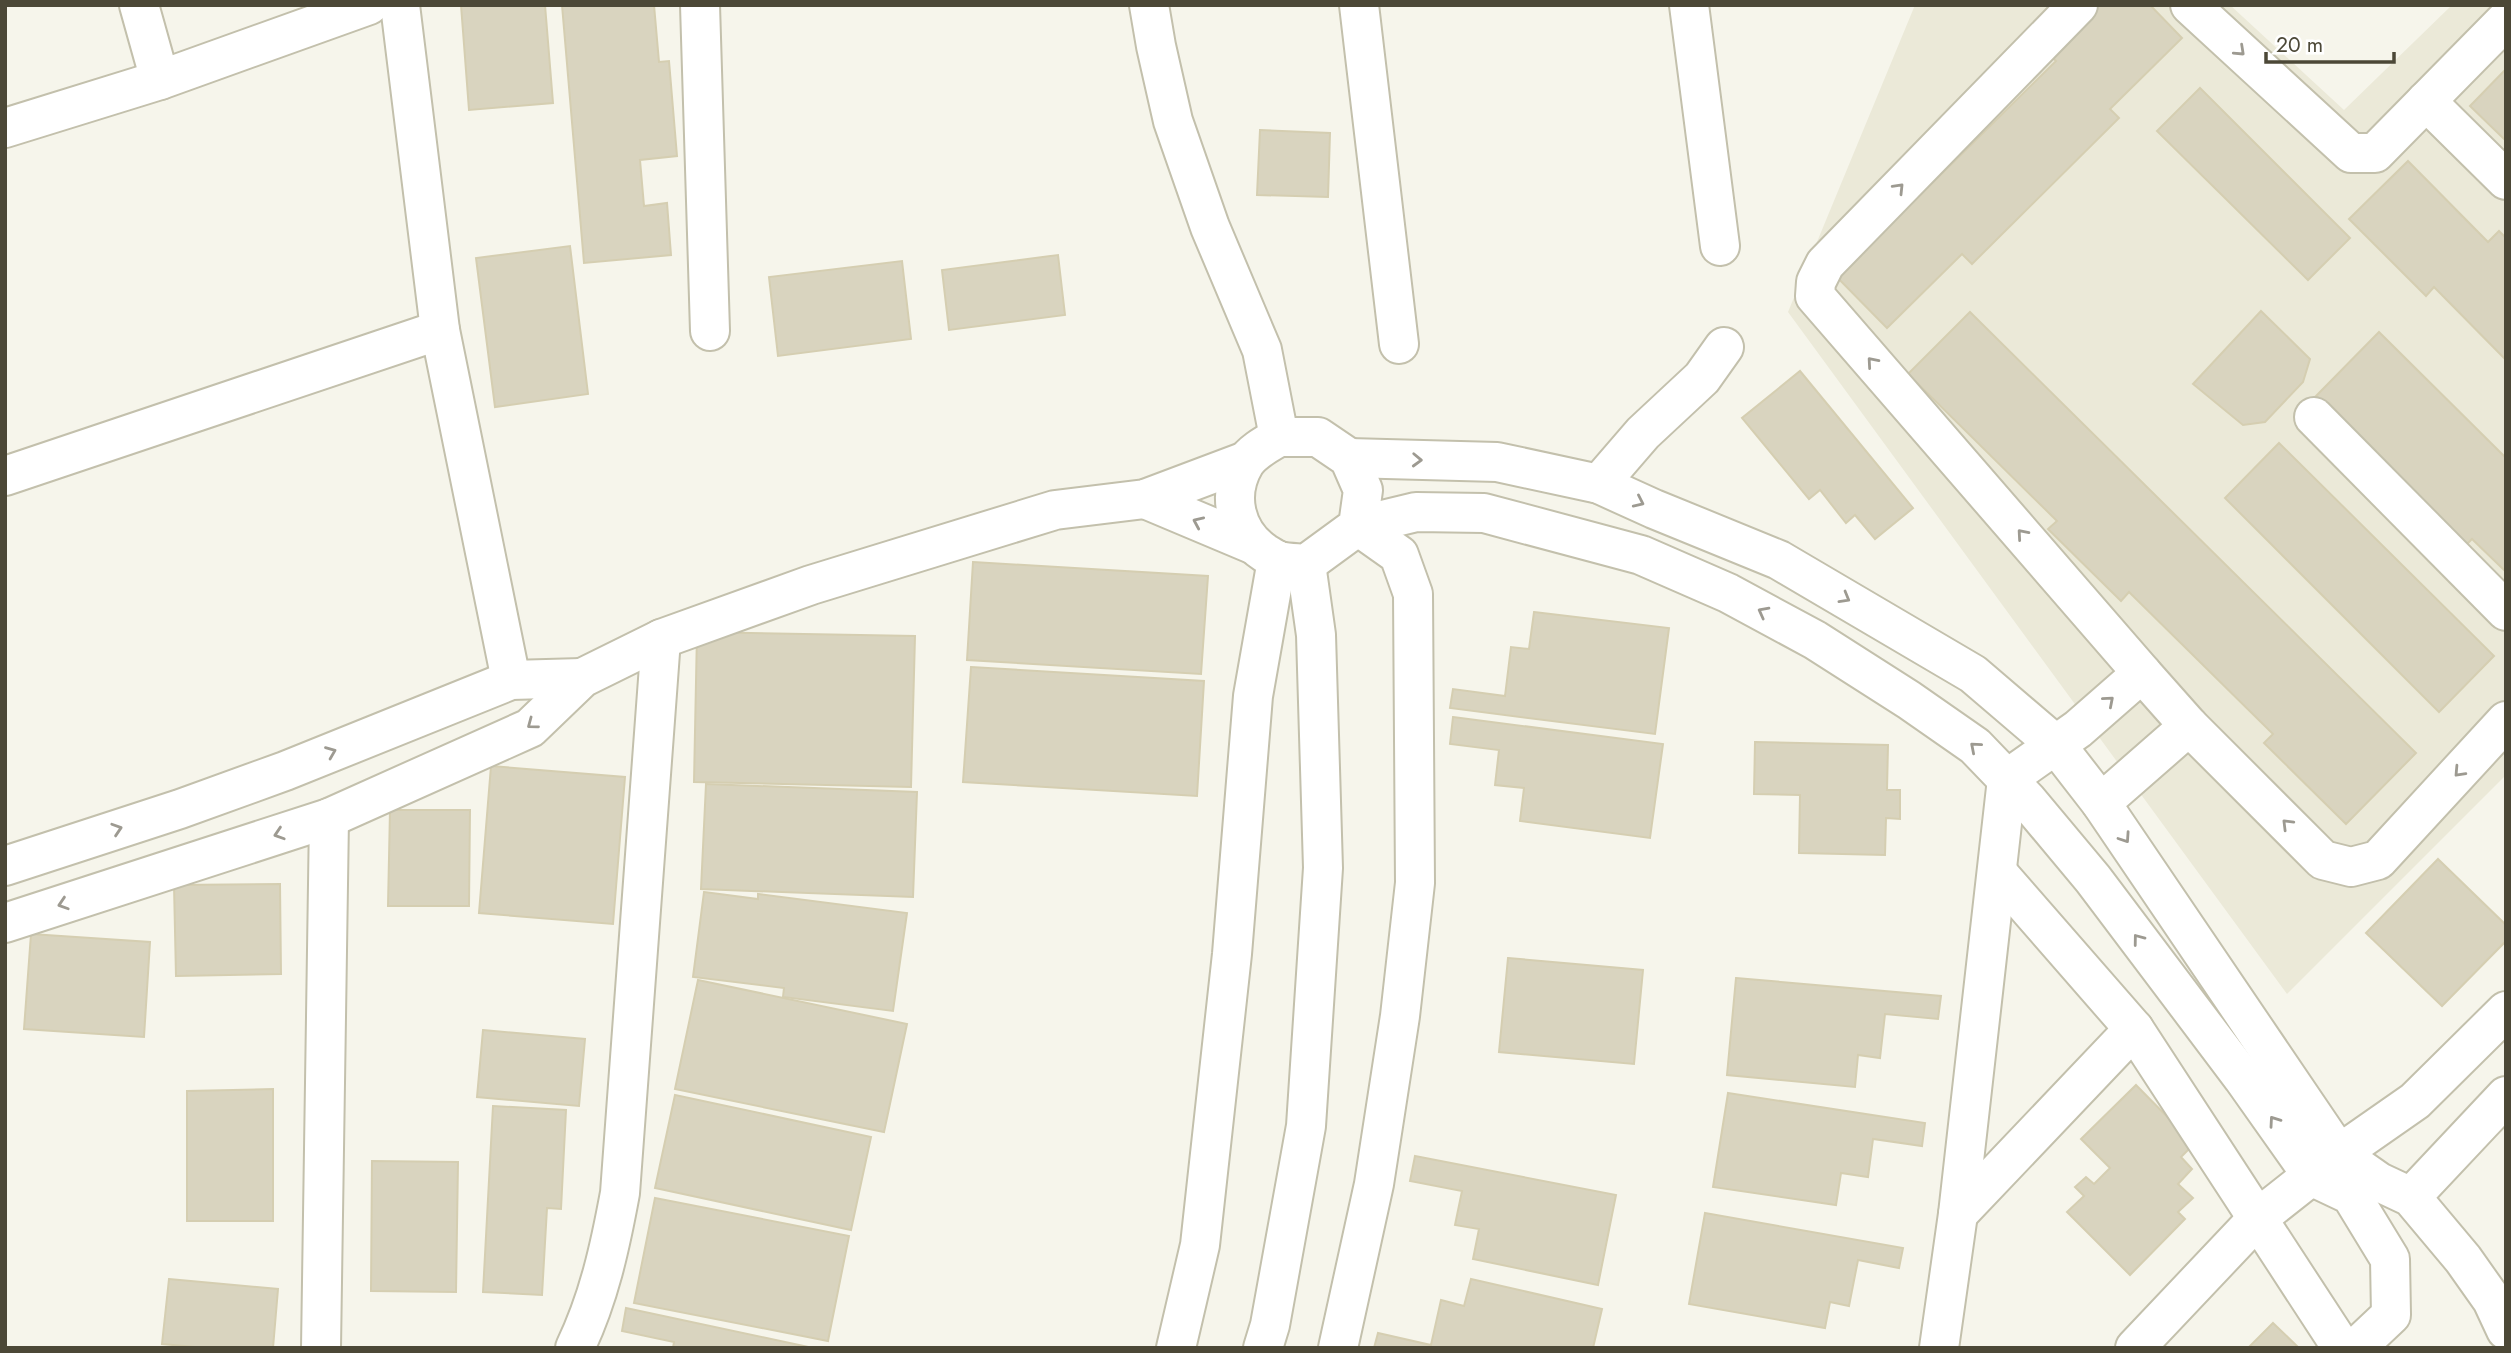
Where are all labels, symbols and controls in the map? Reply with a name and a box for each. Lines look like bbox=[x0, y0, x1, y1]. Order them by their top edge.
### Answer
scale bar bbox=[2266, 21, 2394, 65]
text: 20 m bbox=[2276, 30, 2323, 60]
one-way arrow bbox=[2232, 43, 2245, 56]
one-way arrow bbox=[1890, 183, 1903, 196]
one-way arrow bbox=[1868, 357, 1880, 370]
one-way arrow bbox=[1413, 452, 1423, 468]
one-way arrow bbox=[1631, 494, 1644, 508]
one-way arrow bbox=[1193, 517, 1205, 531]
one-way arrow bbox=[2018, 529, 2030, 542]
one-way arrow bbox=[1837, 590, 1850, 603]
one-way arrow bbox=[1758, 607, 1770, 620]
one-way arrow bbox=[2101, 697, 2114, 710]
one-way arrow bbox=[527, 716, 540, 728]
one-way arrow bbox=[1970, 743, 1983, 755]
one-way arrow bbox=[324, 747, 336, 761]
one-way arrow bbox=[2455, 764, 2468, 777]
one-way arrow bbox=[2283, 820, 2296, 833]
one-way arrow bbox=[110, 823, 122, 838]
one-way arrow bbox=[273, 826, 286, 840]
one-way arrow bbox=[2116, 831, 2129, 844]
one-way arrow bbox=[57, 896, 69, 910]
one-way arrow bbox=[2133, 934, 2146, 946]
one-way arrow bbox=[2270, 1116, 2282, 1129]

